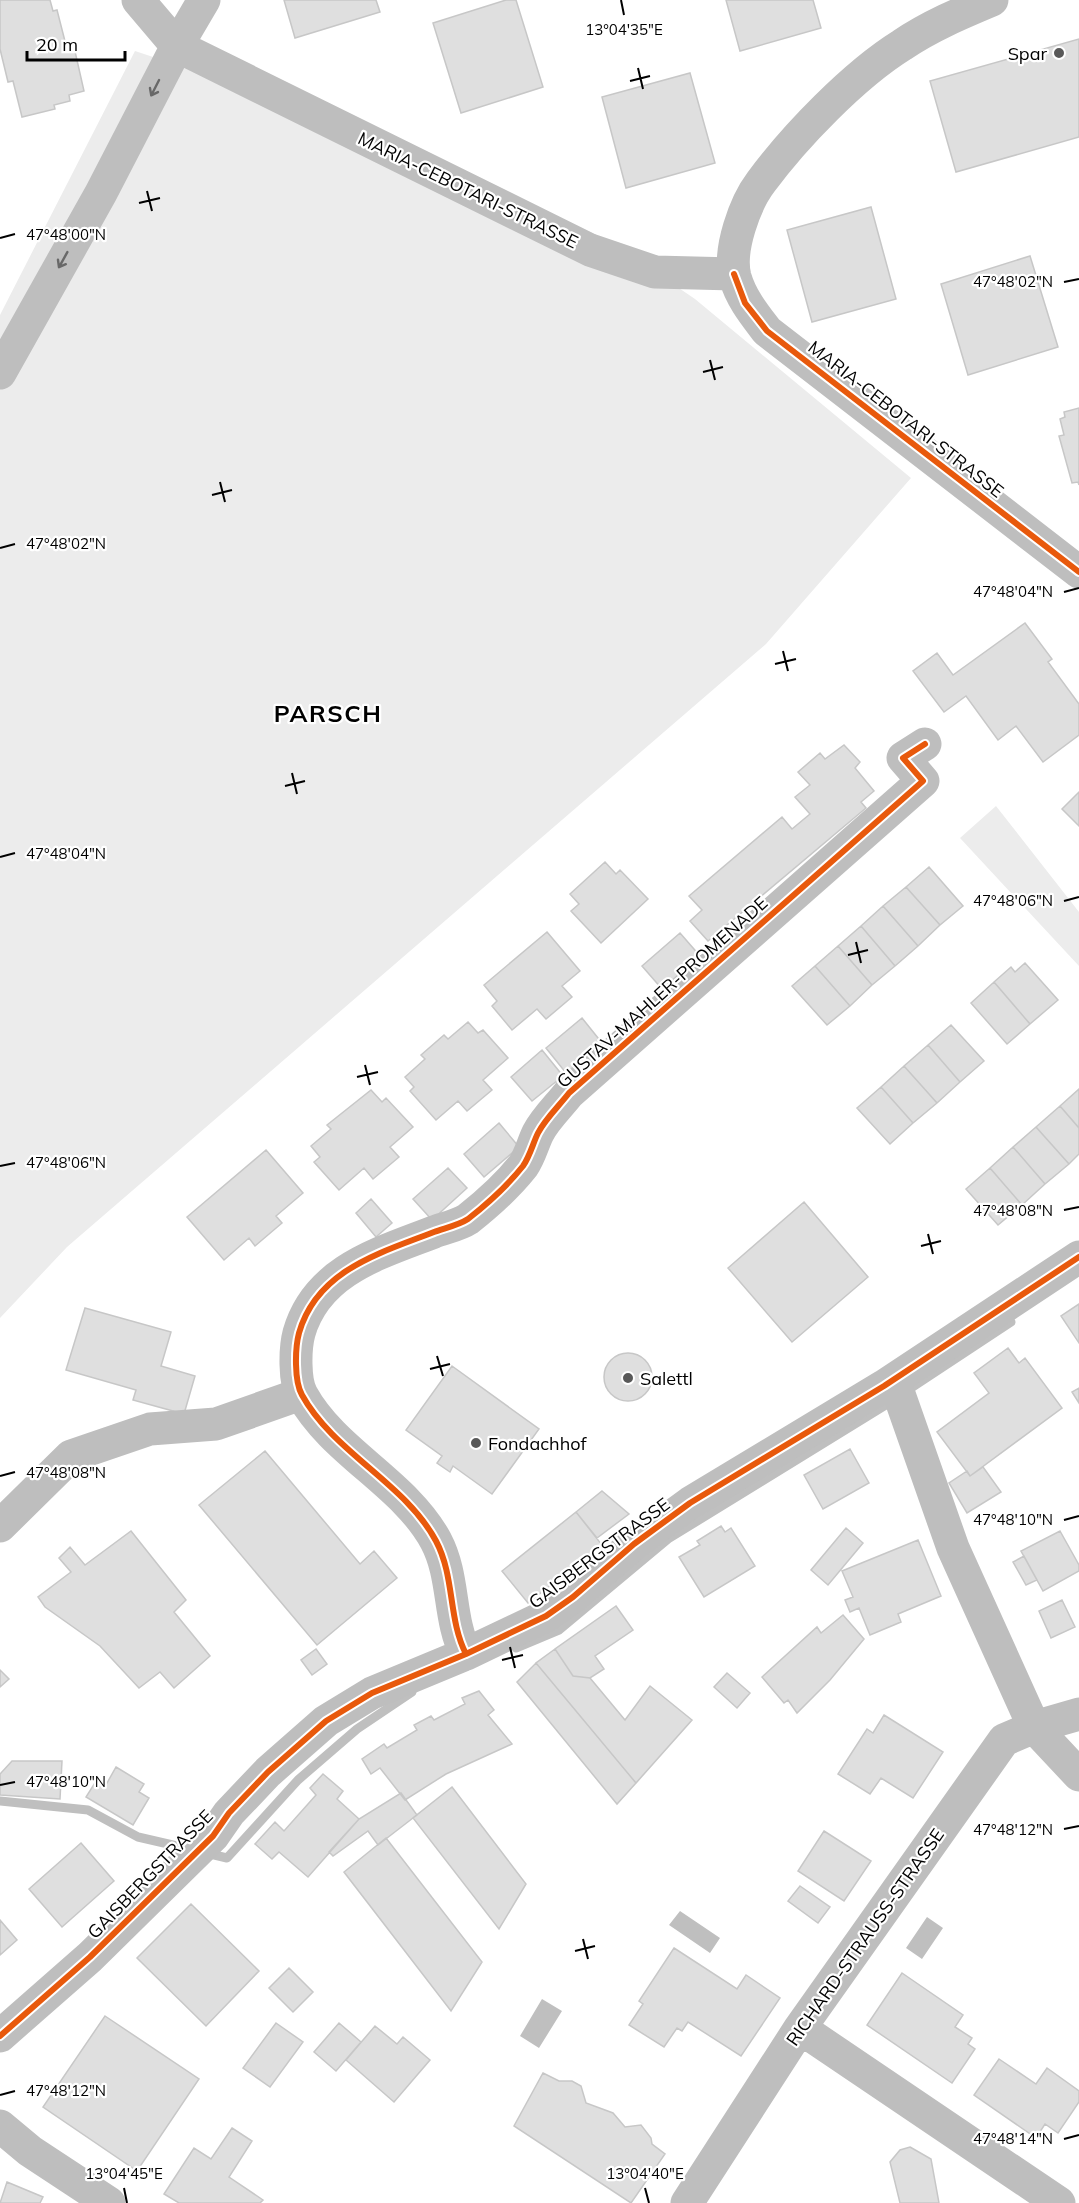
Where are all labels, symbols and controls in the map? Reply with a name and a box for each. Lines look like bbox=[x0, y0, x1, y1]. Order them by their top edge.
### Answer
text: 13°04'35"E bbox=[585, 20, 663, 39]
scale bar bbox=[27, 24, 124, 62]
text: 20 m bbox=[36, 33, 78, 56]
place label: Spar bbox=[1008, 42, 1047, 65]
marker: Spar bbox=[1052, 46, 1066, 60]
one-way arrow bbox=[149, 79, 161, 96]
street label: MARIA-CEBOTARI-STRASSE bbox=[354, 127, 582, 253]
text: 47°48'00"N bbox=[26, 225, 106, 244]
one-way arrow bbox=[57, 251, 69, 268]
text: 47°48'02"N bbox=[973, 272, 1053, 291]
street label: MARIA-CEBOTARI-STRASSE bbox=[804, 335, 1008, 503]
text: 47°48'02"N bbox=[26, 534, 106, 553]
text: 47°48'04"N bbox=[973, 582, 1053, 601]
district label: PARSCH bbox=[274, 698, 382, 728]
text: 47°48'04"N bbox=[26, 844, 106, 863]
street label: GUSTAV-MAHLER-PROMENADE bbox=[552, 891, 772, 1093]
text: 47°48'06"N bbox=[973, 891, 1053, 910]
text: 47°48'06"N bbox=[26, 1153, 106, 1172]
text: 47°48'08"N bbox=[973, 1201, 1053, 1220]
place label: Salettl bbox=[640, 1367, 693, 1390]
marker: Salettl bbox=[621, 1371, 635, 1385]
place label: Fondachhof bbox=[488, 1432, 587, 1455]
marker: Fondachhof bbox=[469, 1436, 483, 1450]
text: 47°48'08"N bbox=[26, 1463, 106, 1482]
street label: GAISBERGSTRASSE bbox=[524, 1492, 674, 1614]
text: 47°48'10"N bbox=[973, 1510, 1053, 1529]
text: 47°48'10"N bbox=[26, 1772, 106, 1791]
street label: GAISBERGSTRASSE bbox=[82, 1805, 218, 1943]
text: 47°48'12"N bbox=[973, 1820, 1053, 1839]
street label: RICHARD-STRAUSS-STRASSE bbox=[781, 1824, 949, 2050]
text: 47°48'12"N bbox=[26, 2081, 106, 2100]
text: 47°48'14"N bbox=[973, 2129, 1053, 2148]
text: 13°04'45"E bbox=[85, 2164, 163, 2183]
text: 13°04'40"E bbox=[606, 2164, 684, 2183]

